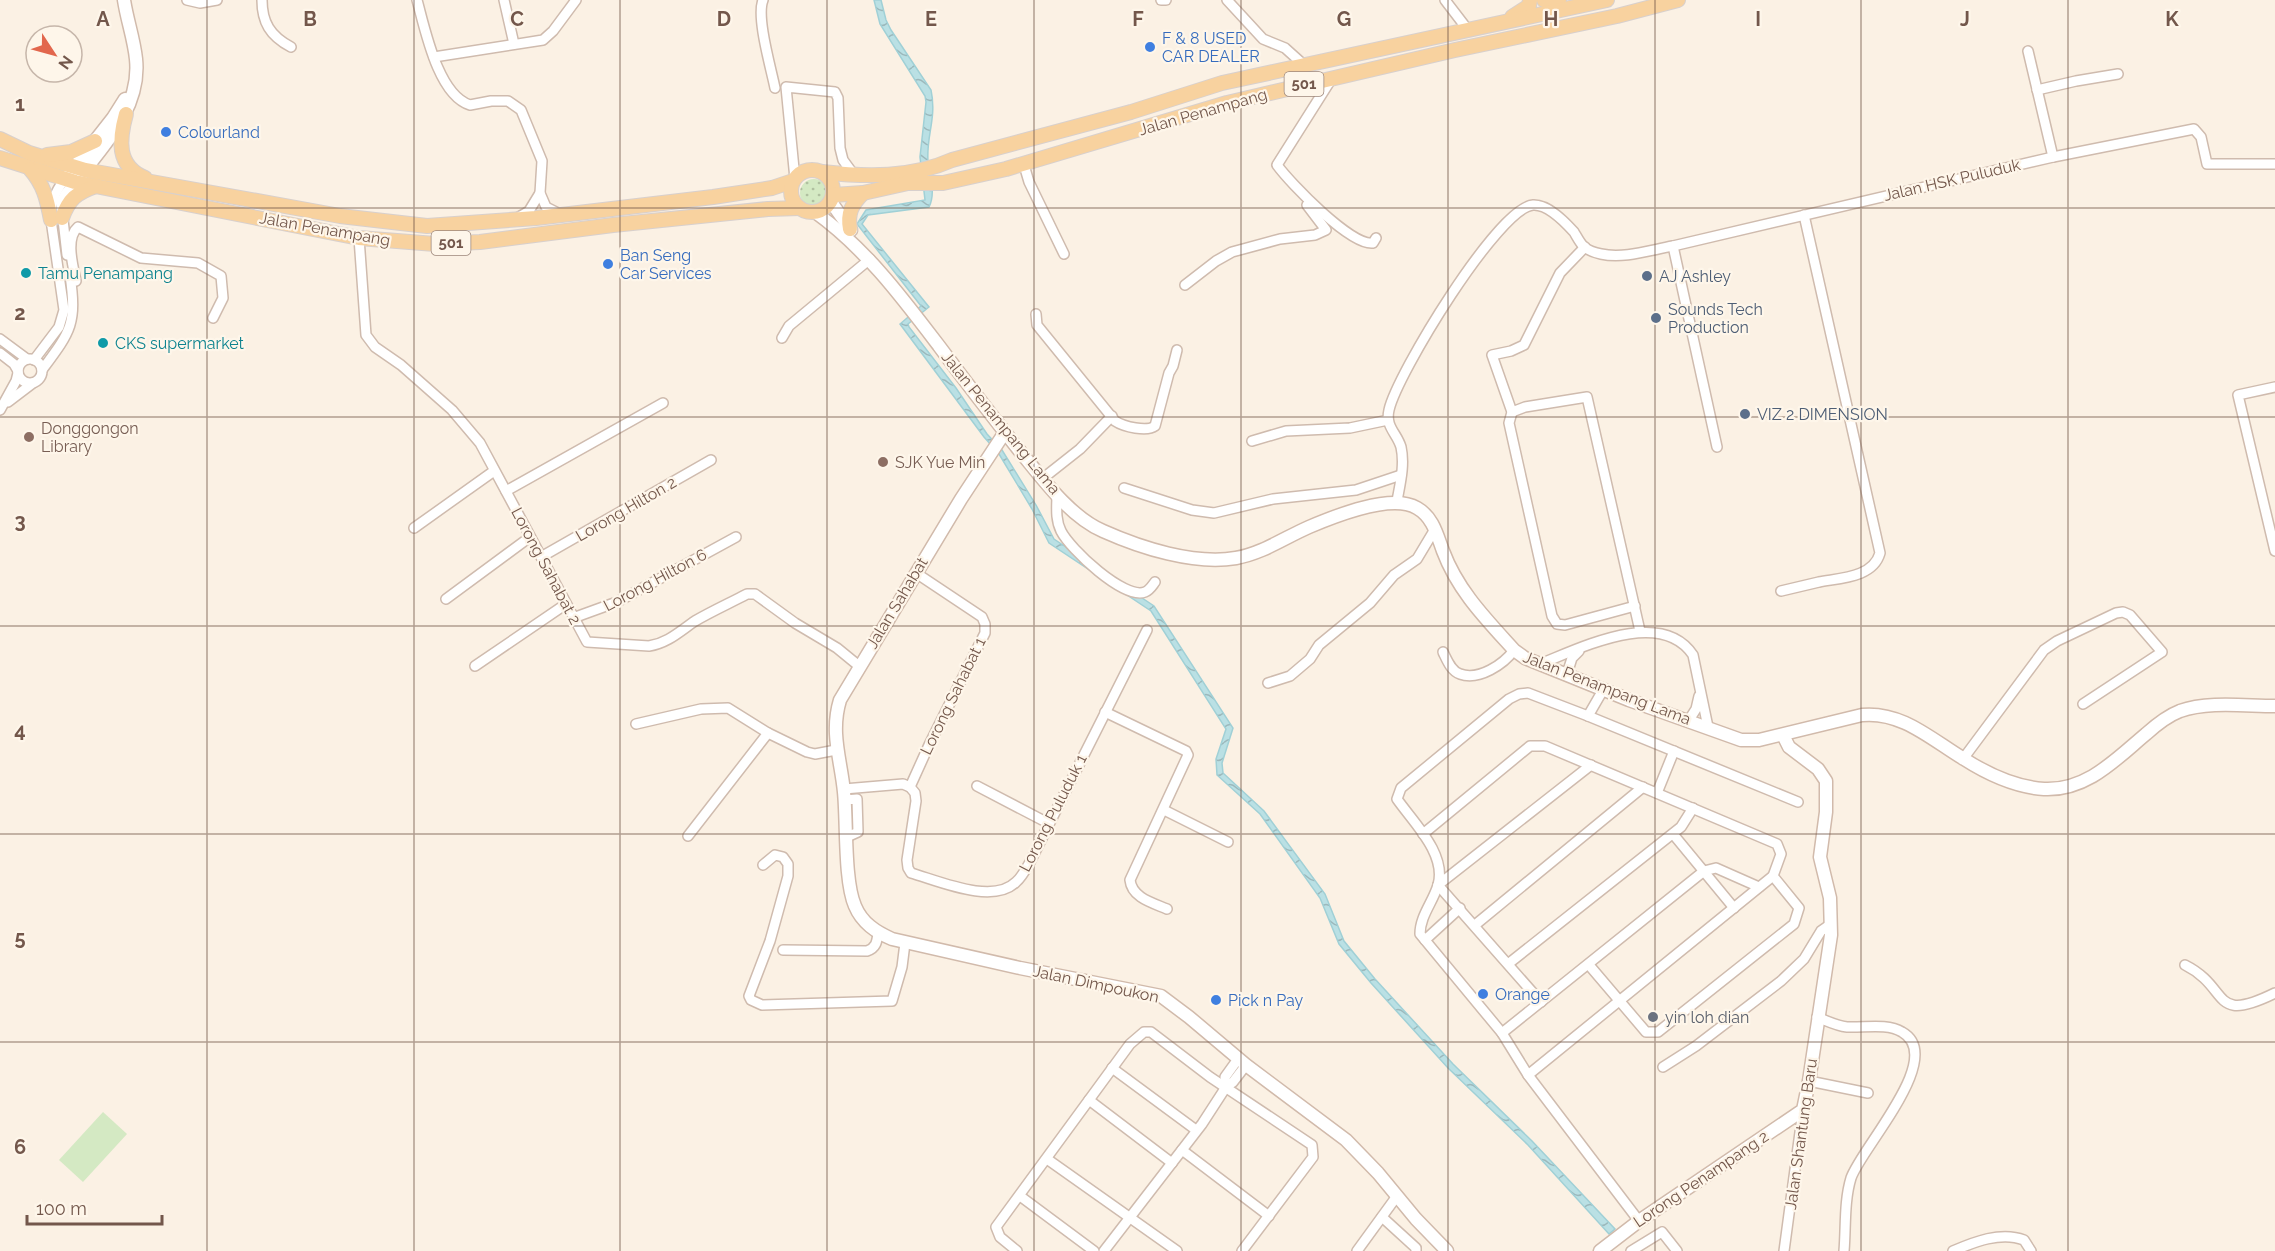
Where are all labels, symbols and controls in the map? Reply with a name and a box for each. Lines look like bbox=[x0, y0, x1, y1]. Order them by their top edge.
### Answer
text: A bbox=[96, 7, 110, 31]
text: B bbox=[303, 7, 317, 31]
text: C bbox=[510, 7, 524, 31]
text: D bbox=[717, 7, 731, 31]
text: E bbox=[925, 7, 937, 31]
text: F bbox=[1132, 7, 1144, 31]
text: G bbox=[1337, 7, 1351, 31]
text: H bbox=[1544, 7, 1558, 31]
text: I bbox=[1755, 7, 1761, 31]
text: J bbox=[1960, 7, 1970, 31]
text: K bbox=[2165, 7, 2179, 31]
north arrow bbox=[24, 24, 84, 84]
place label: F & 8 USED CAR DEALER bbox=[1162, 29, 1260, 66]
marker: F & 8 USED CAR DEALER bbox=[1143, 40, 1157, 54]
text: N bbox=[54, 52, 77, 73]
road number: 501 bbox=[1284, 72, 1324, 96]
street label: Jalan Penampang bbox=[1137, 85, 1269, 139]
text: 1 bbox=[15, 92, 25, 116]
place label: Colourland bbox=[178, 123, 260, 142]
marker: Colourland bbox=[159, 125, 173, 139]
street label: Jalan HSK Puluduk bbox=[1882, 155, 2023, 205]
street label: Jalan Penampang bbox=[258, 208, 392, 250]
road number: 501 bbox=[432, 231, 470, 255]
place label: Ban Seng Car Services bbox=[620, 246, 712, 283]
marker: Ban Seng Car Services bbox=[601, 257, 615, 271]
place label: Tamu Penampang bbox=[38, 264, 173, 283]
marker: Tamu Penampang bbox=[19, 266, 33, 280]
place label: AJ Ashley bbox=[1659, 267, 1731, 286]
marker: AJ Ashley bbox=[1640, 269, 1654, 283]
place label: Sounds Tech Production bbox=[1668, 300, 1763, 337]
text: 2 bbox=[14, 301, 26, 325]
marker: Sounds Tech Production bbox=[1649, 311, 1663, 325]
place label: CKS supermarket bbox=[115, 334, 245, 353]
marker: CKS supermarket bbox=[96, 336, 110, 350]
street label: Jalan Penampang Lama bbox=[938, 348, 1064, 498]
place label: VIZ 2 DIMENSION bbox=[1757, 405, 1888, 424]
marker: VIZ 2 DIMENSION bbox=[1738, 407, 1752, 421]
place label: Donggongon Library bbox=[41, 419, 139, 456]
marker: Donggongon Library bbox=[22, 430, 36, 444]
place label: SJK Yue Min bbox=[895, 453, 985, 472]
marker: SJK Yue Min bbox=[876, 455, 890, 469]
street label: Lorong Hilton 2 bbox=[572, 473, 680, 545]
street label: Lorong Sahabat 2 bbox=[507, 504, 585, 628]
text: 3 bbox=[14, 509, 26, 533]
street label: Lorong Hilton 6 bbox=[600, 545, 710, 615]
street label: Jalan Sahabat bbox=[862, 553, 932, 652]
street label: Lorong Sahabat 1 bbox=[916, 634, 990, 758]
street label: Jalan Penampang Lama bbox=[1520, 647, 1694, 729]
text: 4 bbox=[14, 718, 26, 742]
street label: Lorong Puluduk 1 bbox=[1015, 751, 1091, 875]
text: 5 bbox=[14, 926, 26, 950]
street label: Jalan Dimpoukon bbox=[1031, 961, 1161, 1007]
place label: Orange bbox=[1495, 985, 1550, 1004]
marker: Orange bbox=[1476, 987, 1490, 1001]
place label: Pick n Pay bbox=[1228, 991, 1304, 1010]
marker: Pick n Pay bbox=[1209, 993, 1223, 1007]
place label: yin loh dian bbox=[1665, 1008, 1749, 1027]
marker: yin loh dian bbox=[1646, 1010, 1660, 1024]
street label: Jalan Shantung Baru bbox=[1781, 1057, 1821, 1211]
street label: Lorong Penampang 2 bbox=[1630, 1127, 1772, 1231]
text: 6 bbox=[14, 1135, 26, 1159]
scale bar bbox=[27, 1188, 162, 1226]
text: 100 m bbox=[36, 1198, 87, 1219]

